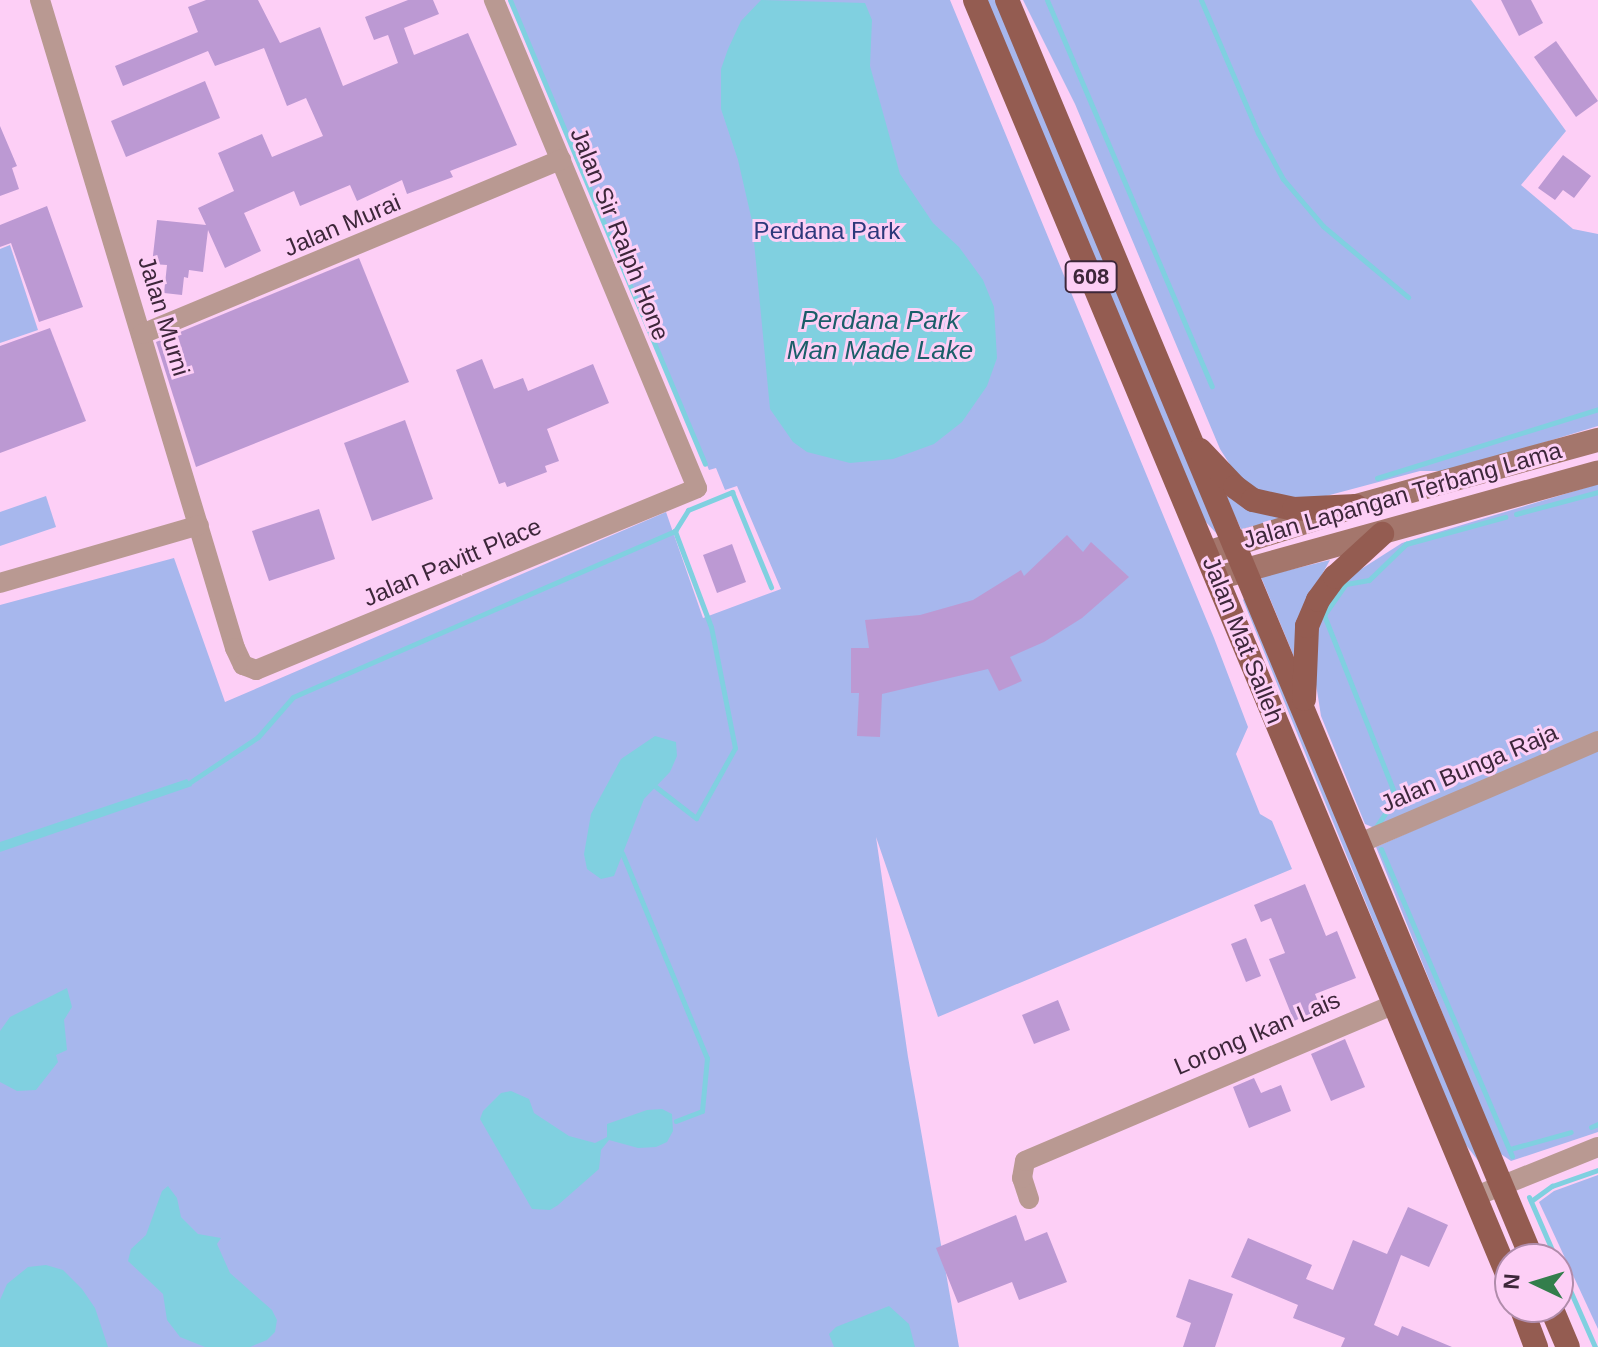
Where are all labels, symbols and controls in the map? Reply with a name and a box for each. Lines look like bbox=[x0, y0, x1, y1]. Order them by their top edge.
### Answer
street label: Jalan Sir Ralph Hone bbox=[564, 123, 676, 345]
street label: Jalan Murai bbox=[279, 188, 405, 262]
park label: Perdana Park bbox=[754, 217, 900, 245]
street label: Jalan Murni bbox=[132, 252, 196, 380]
road number: 608 bbox=[1063, 259, 1119, 295]
water label: Perdana Park Man Made Lake bbox=[787, 305, 973, 366]
street label: Jalan Lapangan Terbang Lama bbox=[1239, 436, 1565, 554]
street label: Jalan Pavitt Place bbox=[359, 511, 545, 613]
street label: Jalan Mat Salleh bbox=[1196, 552, 1290, 728]
street label: Jalan Bunga Raja bbox=[1376, 718, 1562, 818]
street label: Lorong Ikan Lais bbox=[1170, 985, 1344, 1081]
north arrow bbox=[1494, 1243, 1574, 1323]
text: N bbox=[1499, 1273, 1525, 1290]

